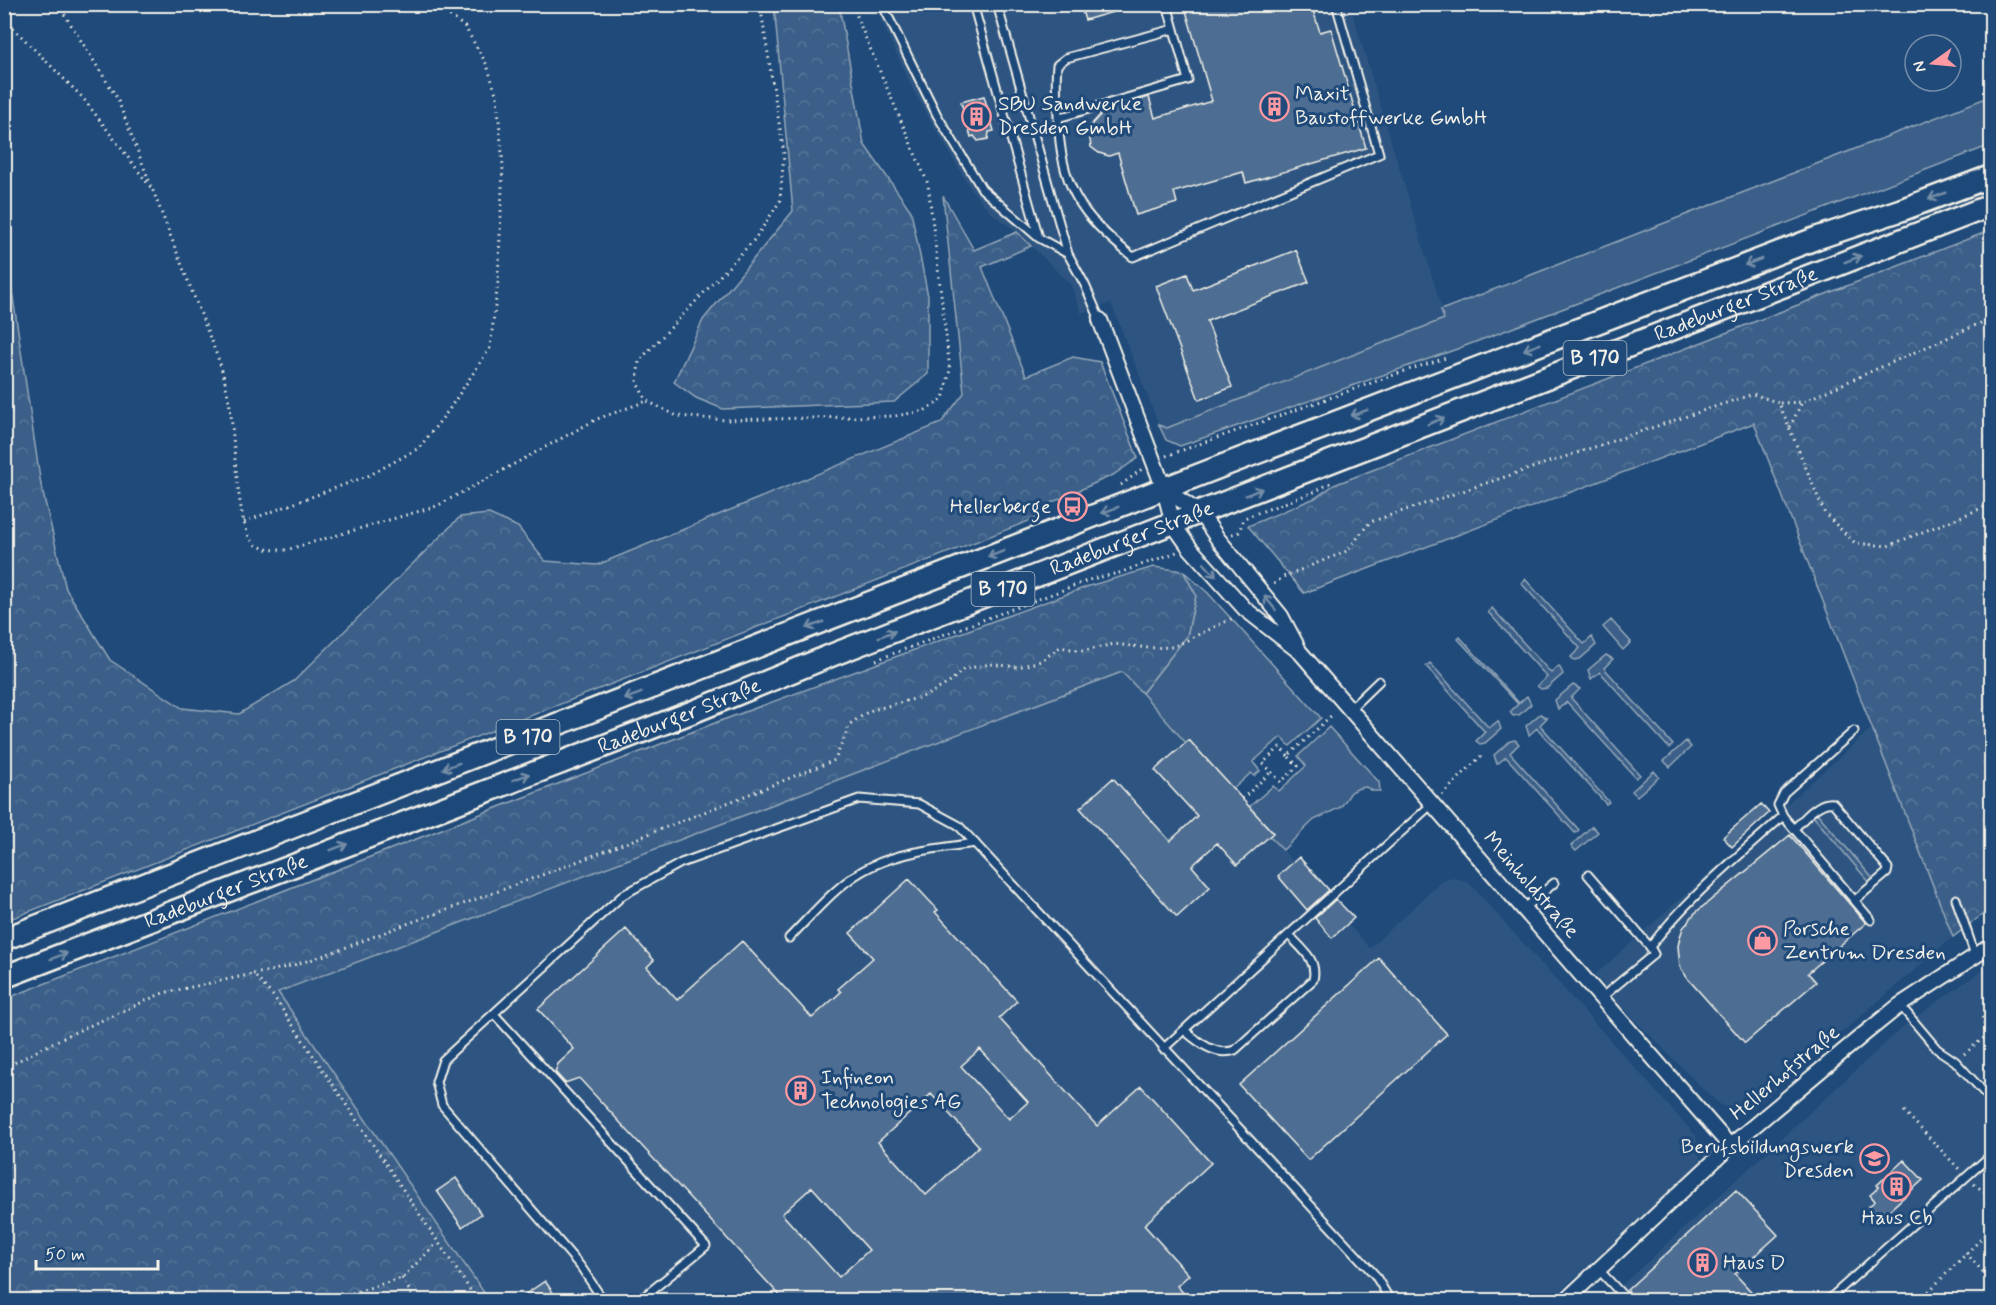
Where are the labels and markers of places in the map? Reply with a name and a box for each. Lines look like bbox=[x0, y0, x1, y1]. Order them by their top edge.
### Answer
place label: Maxit Baustoffwerke GmbH bbox=[1295, 80, 1487, 132]
place label: SBU Sandwerke Dresden GmbH bbox=[998, 90, 1142, 142]
building icon: Maxit Baustoffwerke GmbH bbox=[1258, 90, 1290, 122]
building icon: SBU Sandwerke Dresden GmbH bbox=[961, 100, 993, 132]
bus stop icon: Hellerberge bbox=[1056, 491, 1088, 523]
place label: Hellerberge bbox=[950, 493, 1051, 523]
place label: Porsche Zentrum Dresden bbox=[1783, 915, 1946, 967]
shop icon: Porsche Zentrum Dresden bbox=[1746, 925, 1778, 957]
place label: Infineon Technologies AG bbox=[821, 1064, 961, 1117]
building icon: Infineon Technologies AG bbox=[784, 1074, 816, 1106]
place label: Berufsbildungswerk Dresden bbox=[1681, 1133, 1854, 1185]
school or university icon: Berufsbildungswerk Dresden bbox=[1859, 1143, 1891, 1175]
building icon: Haus Cb bbox=[1881, 1171, 1913, 1203]
place label: Haus Cb bbox=[1861, 1204, 1933, 1232]
building icon: Haus D bbox=[1686, 1247, 1718, 1279]
place label: Haus D bbox=[1723, 1249, 1786, 1277]

